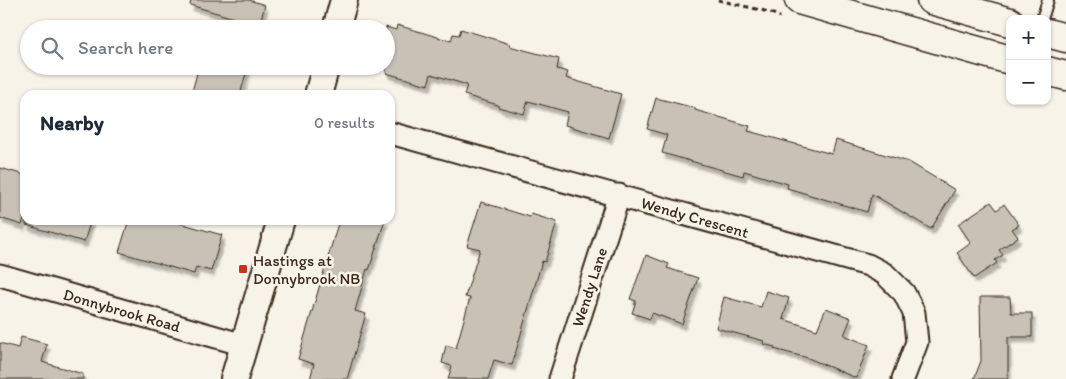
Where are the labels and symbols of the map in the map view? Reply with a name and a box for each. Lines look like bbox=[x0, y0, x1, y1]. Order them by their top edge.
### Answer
street label: Wendy Crescent bbox=[639, 193, 751, 242]
street label: Wendy Lane bbox=[568, 245, 611, 329]
place label: Hastings at Donnybrook NB bbox=[253, 251, 360, 288]
marker: Hastings at Donnybrook NB bbox=[237, 263, 249, 275]
street label: Donnybrook Road bbox=[61, 285, 183, 336]

